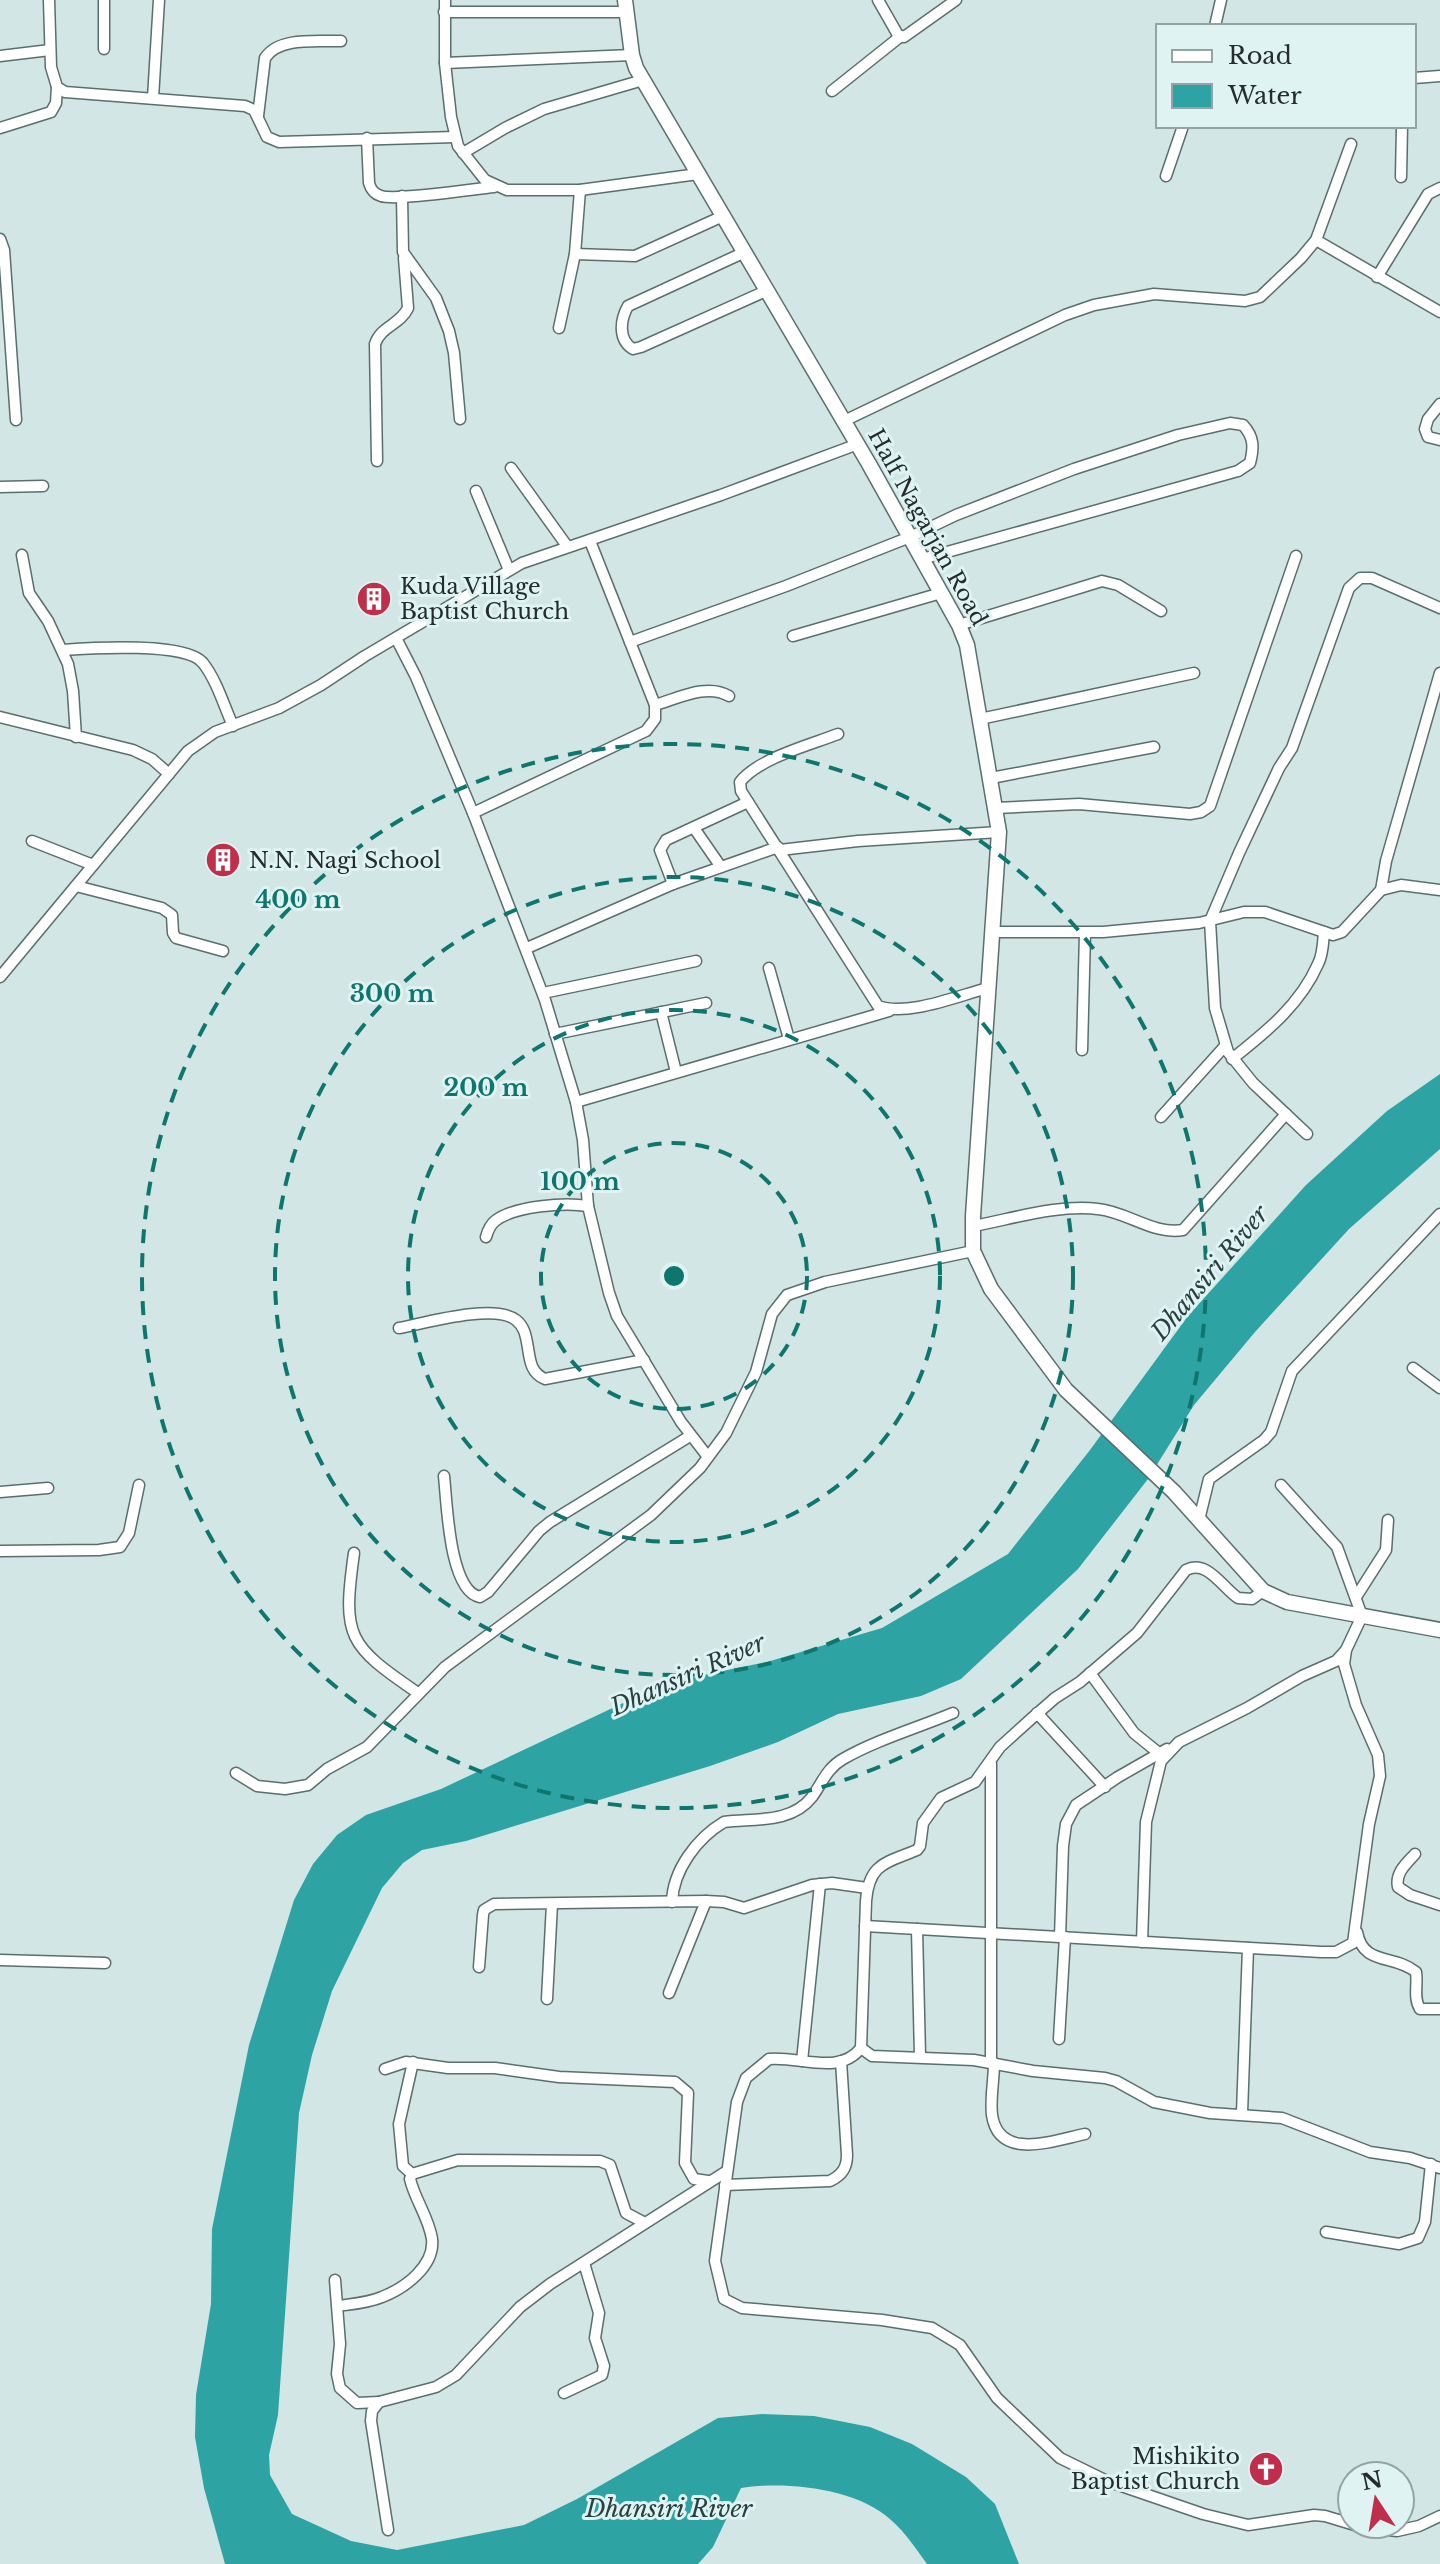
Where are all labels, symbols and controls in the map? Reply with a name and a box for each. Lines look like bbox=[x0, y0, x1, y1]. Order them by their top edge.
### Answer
legend bbox=[1156, 24, 1416, 128]
text: Road bbox=[1228, 41, 1292, 70]
text: Water bbox=[1227, 81, 1302, 110]
street label: Half Nagarjan Road bbox=[862, 424, 993, 631]
place label: Kuda Village Baptist Church bbox=[400, 573, 569, 625]
building icon: Kuda Village Baptist Church bbox=[355, 580, 393, 618]
building icon: N.N. Nagi School bbox=[204, 841, 242, 879]
place label: N.N. Nagi School bbox=[249, 847, 441, 874]
text: 400 m bbox=[255, 885, 341, 914]
text: 300 m bbox=[350, 979, 435, 1008]
text: 200 m bbox=[444, 1073, 529, 1102]
text: 100 m bbox=[540, 1167, 620, 1196]
water label: Dhansiri River bbox=[1144, 1199, 1275, 1347]
centre of rings bbox=[660, 1262, 688, 1290]
water label: Dhansiri River bbox=[605, 1627, 771, 1722]
place label: Mishikito Baptist Church bbox=[1071, 2443, 1240, 2495]
church icon: Mishikito Baptist Church bbox=[1247, 2450, 1285, 2488]
north arrow bbox=[1336, 2460, 1416, 2540]
text: N bbox=[1359, 2466, 1385, 2496]
water label: Dhansiri River bbox=[585, 2494, 753, 2523]

